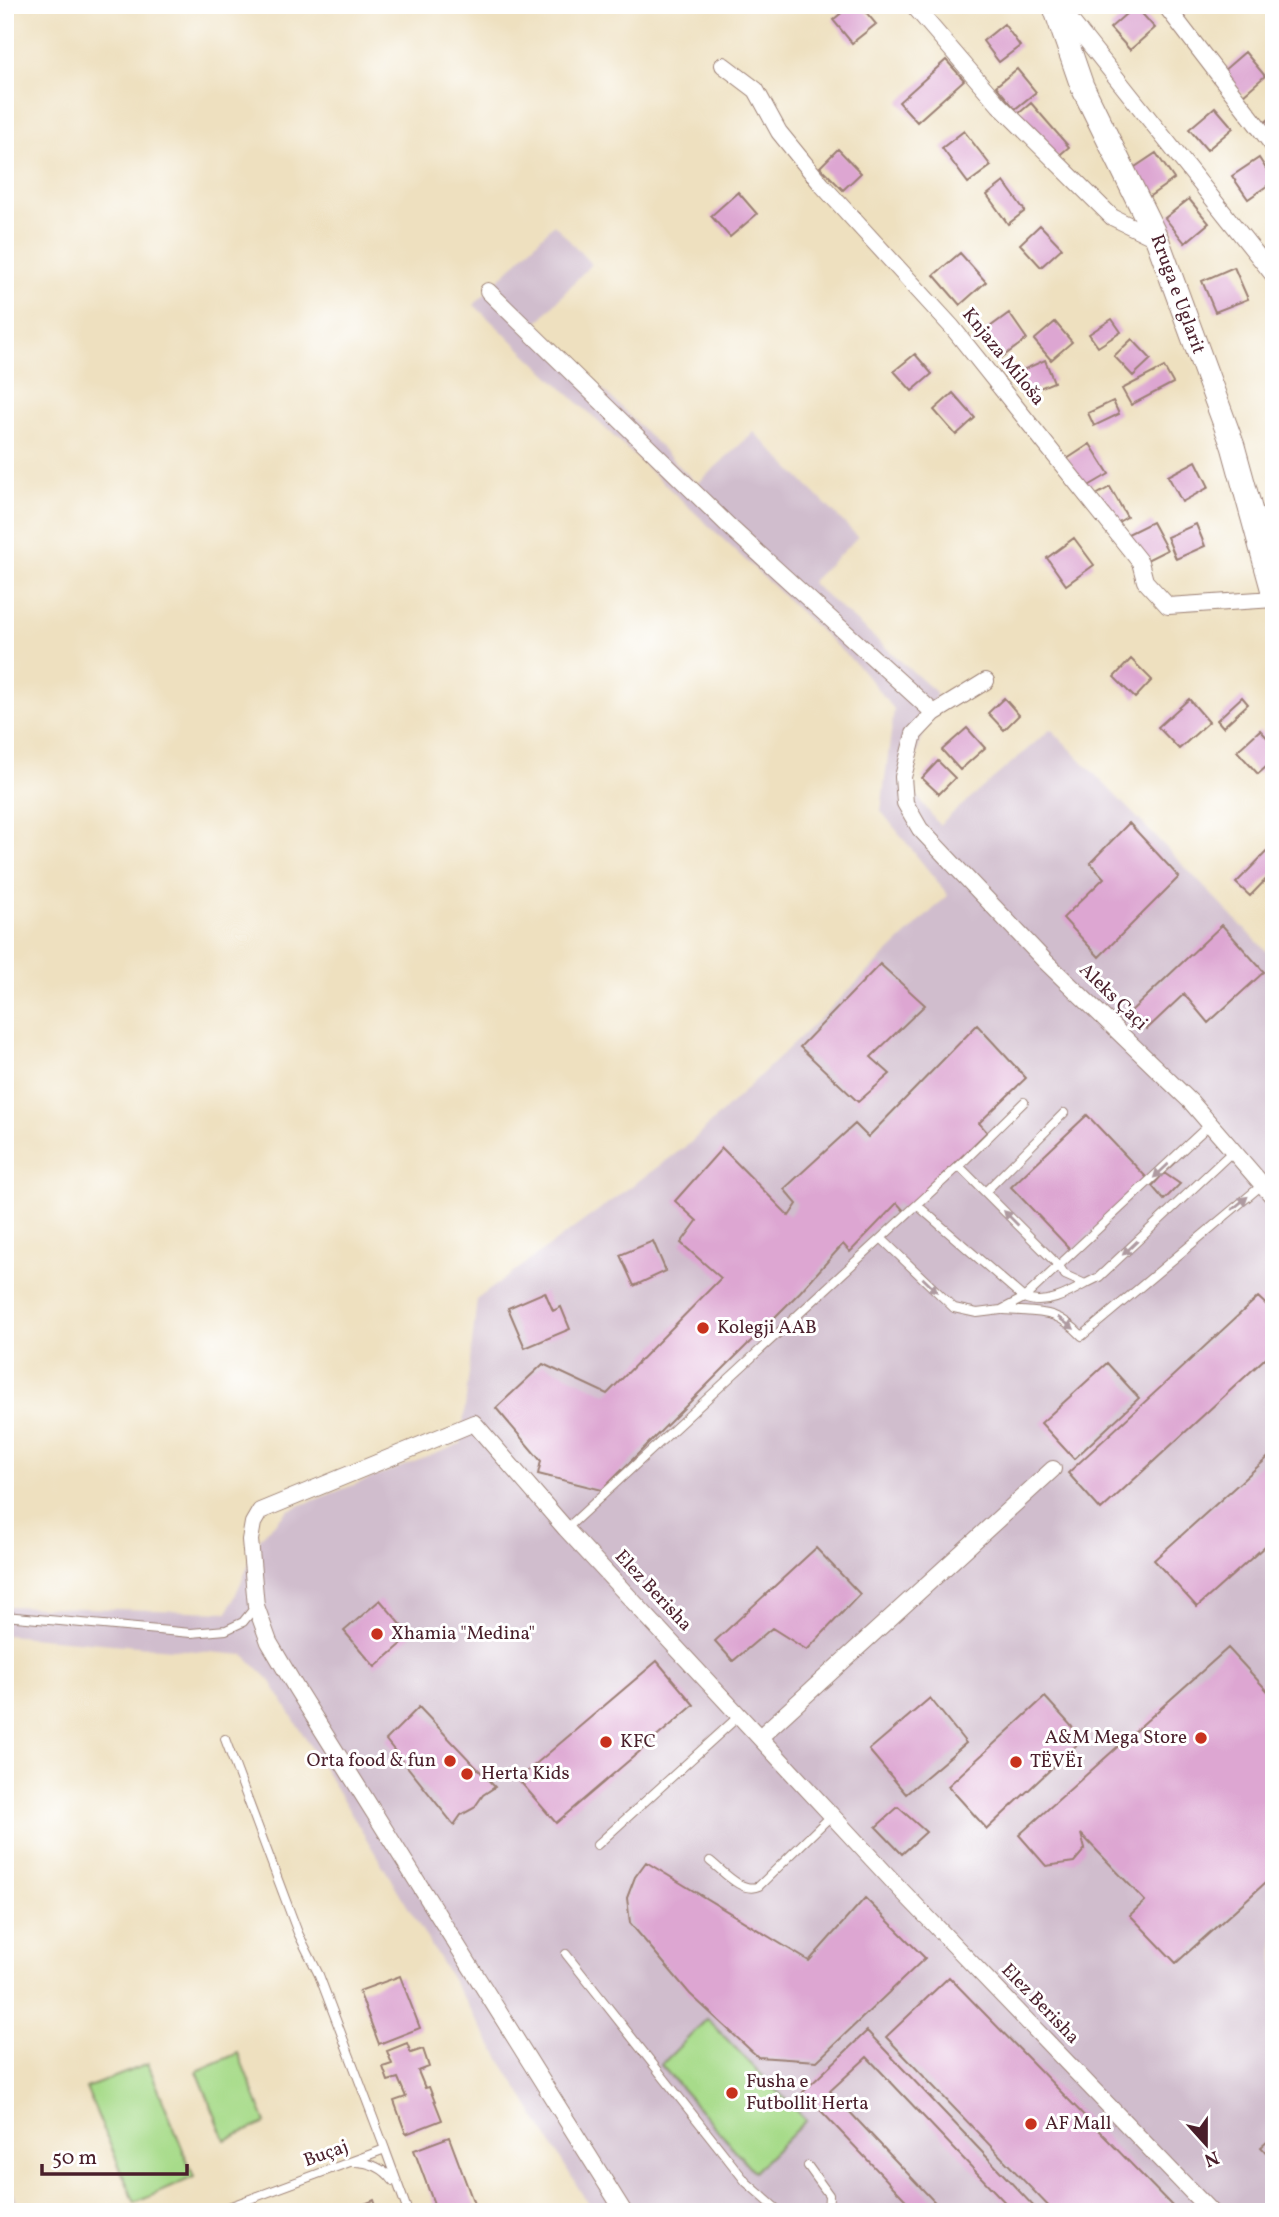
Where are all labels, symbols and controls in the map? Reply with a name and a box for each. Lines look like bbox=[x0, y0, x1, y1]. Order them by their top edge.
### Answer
street label: Rruga e Uglarit bbox=[1143, 231, 1211, 358]
street label: Knjaza Miloša bbox=[956, 303, 1050, 411]
street label: Aleks Çaçi bbox=[1073, 958, 1153, 1037]
one-way arrow bbox=[1152, 1163, 1170, 1179]
one-way arrow bbox=[1231, 1195, 1249, 1211]
one-way arrow bbox=[1003, 1210, 1020, 1226]
one-way arrow bbox=[1122, 1239, 1139, 1255]
one-way arrow bbox=[921, 1277, 938, 1293]
place label: Kolegji AAB bbox=[717, 1315, 817, 1341]
one-way arrow bbox=[1057, 1316, 1076, 1330]
marker: Kolegji AAB bbox=[695, 1320, 711, 1336]
street label: Elez Berisha bbox=[608, 1545, 698, 1637]
place label: Xhamia "Medina" bbox=[391, 1621, 535, 1647]
marker: Xhamia "Medina" bbox=[369, 1626, 385, 1642]
place label: A&M Mega Store bbox=[1045, 1725, 1187, 1751]
place label: KFC bbox=[620, 1729, 656, 1755]
marker: A&M Mega Store bbox=[1193, 1730, 1209, 1746]
marker: KFC bbox=[598, 1734, 614, 1750]
place label: Orta food & fun bbox=[307, 1748, 436, 1774]
place label: TËVË1 bbox=[1030, 1749, 1084, 1775]
marker: Orta food & fun bbox=[442, 1753, 458, 1769]
marker: TËVË1 bbox=[1008, 1754, 1024, 1770]
place label: Herta Kids bbox=[481, 1761, 570, 1787]
marker: Herta Kids bbox=[459, 1766, 475, 1782]
street label: Elez Berisha bbox=[995, 1958, 1085, 2050]
place label: Fusha e Futbollit Herta bbox=[746, 2069, 869, 2117]
marker: Fusha e Futbollit Herta bbox=[724, 2085, 740, 2101]
north arrow bbox=[1170, 2108, 1240, 2178]
place label: AF Mall bbox=[1045, 2111, 1112, 2137]
marker: AF Mall bbox=[1023, 2116, 1039, 2132]
scale bar bbox=[42, 2133, 187, 2177]
street label: Buçaj bbox=[300, 2134, 352, 2174]
text: N bbox=[1200, 2143, 1222, 2173]
text: 50 m bbox=[52, 2144, 97, 2173]

